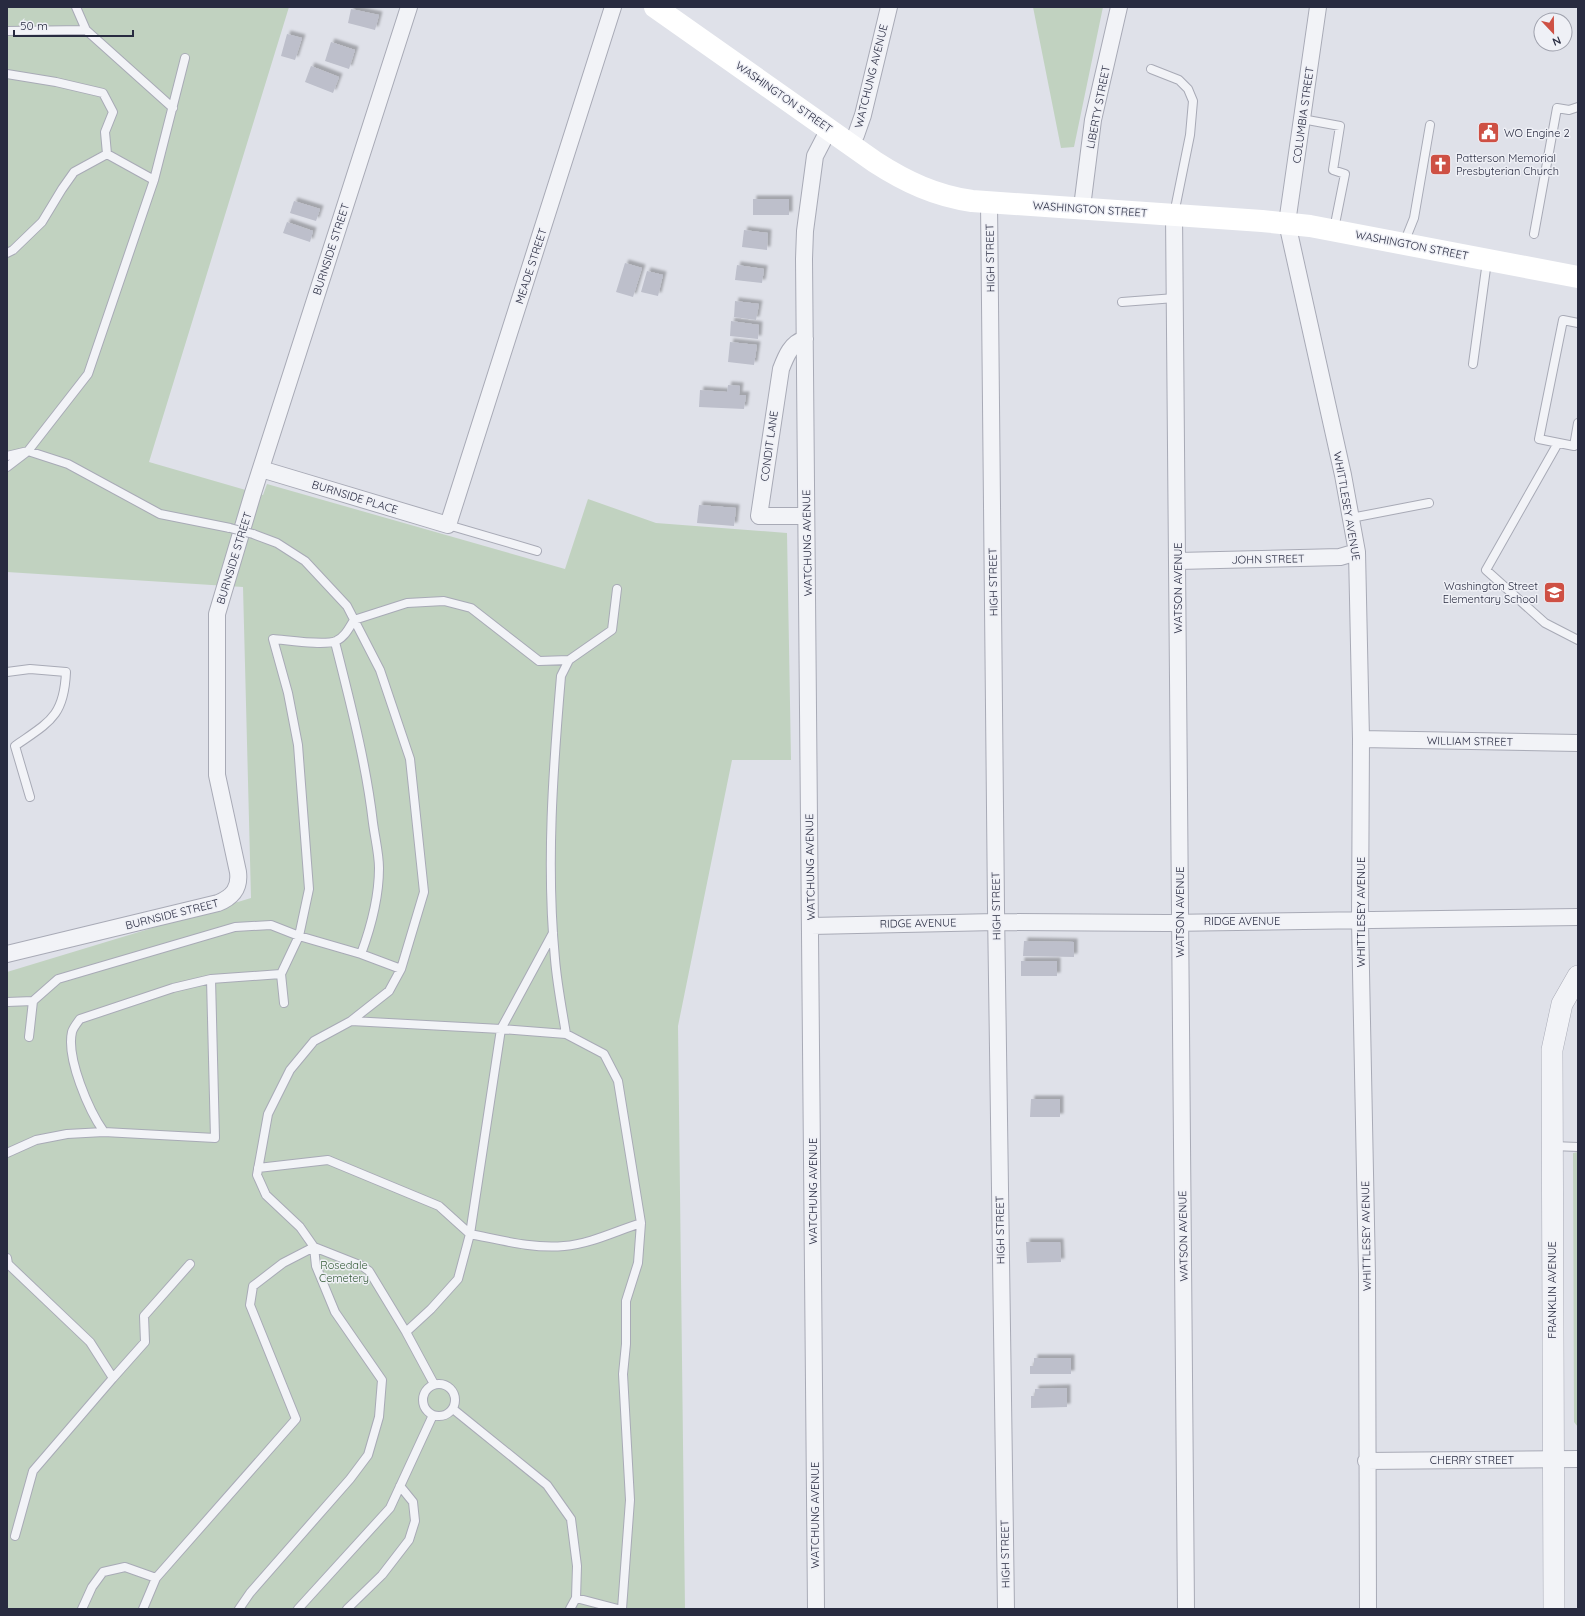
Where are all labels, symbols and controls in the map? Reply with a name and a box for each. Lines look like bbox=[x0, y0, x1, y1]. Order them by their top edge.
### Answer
scale bar bbox=[14, 12, 133, 38]
north arrow bbox=[1533, 12, 1573, 52]
text: 50 m bbox=[20, 18, 48, 33]
street label: WATCHUNG AVENUE bbox=[851, 23, 891, 129]
text: N bbox=[1550, 33, 1563, 49]
street label: WASHINGTON STREET bbox=[733, 58, 835, 136]
street label: LIBERTY STREET bbox=[1083, 64, 1113, 150]
street label: COLUMBIA STREET bbox=[1289, 65, 1317, 164]
public building icon: WO Engine 2 bbox=[1476, 120, 1502, 146]
place label: WO Engine 2 bbox=[1504, 126, 1570, 140]
church icon: Patterson Memorial Presbyterian Church bbox=[1428, 151, 1454, 177]
place label: Patterson Memorial Presbyterian Church bbox=[1456, 151, 1559, 178]
street label: WASHINGTON STREET bbox=[1032, 198, 1148, 220]
street label: BURNSIDE STREET bbox=[310, 201, 353, 297]
street label: HIGH STREET bbox=[982, 223, 998, 292]
street label: MEADE STREET bbox=[512, 226, 550, 306]
street label: WASHINGTON STREET bbox=[1354, 227, 1470, 263]
street label: CONDIT LANE bbox=[757, 410, 781, 482]
street label: WHITTLESEY AVENUE bbox=[1331, 450, 1363, 562]
street label: BURNSIDE PLACE bbox=[310, 477, 400, 517]
street label: WATCHUNG AVENUE bbox=[799, 490, 815, 596]
street label: BURNSIDE STREET bbox=[213, 510, 255, 606]
street label: WATSON AVENUE bbox=[1171, 543, 1185, 633]
street label: HIGH STREET bbox=[985, 547, 1001, 616]
street label: JOHN STREET bbox=[1231, 551, 1305, 567]
place label: Washington Street Elementary School bbox=[1443, 579, 1538, 606]
school or university icon: Washington Street Elementary School bbox=[1541, 579, 1567, 605]
street label: WILLIAM STREET bbox=[1427, 733, 1514, 749]
street label: WATCHUNG AVENUE bbox=[802, 814, 818, 920]
street label: WHITTLESEY AVENUE bbox=[1354, 857, 1368, 967]
street label: WATSON AVENUE bbox=[1173, 867, 1187, 957]
street label: HIGH STREET bbox=[988, 871, 1004, 940]
street label: BURNSIDE STREET bbox=[124, 896, 221, 932]
street label: RIDGE AVENUE bbox=[1204, 914, 1280, 928]
street label: RIDGE AVENUE bbox=[880, 915, 956, 931]
street label: WATCHUNG AVENUE bbox=[806, 1138, 820, 1244]
street label: WHITTLESEY AVENUE bbox=[1358, 1181, 1374, 1291]
street label: WATSON AVENUE bbox=[1175, 1190, 1191, 1282]
street label: HIGH STREET bbox=[992, 1195, 1008, 1264]
street label: FRANKLIN AVENUE bbox=[1545, 1241, 1559, 1339]
park label: Rosedale Cemetery bbox=[319, 1258, 369, 1285]
street label: CHERRY STREET bbox=[1430, 1453, 1515, 1467]
street label: WATCHUNG AVENUE bbox=[808, 1462, 822, 1568]
street label: HIGH STREET bbox=[997, 1519, 1013, 1588]

